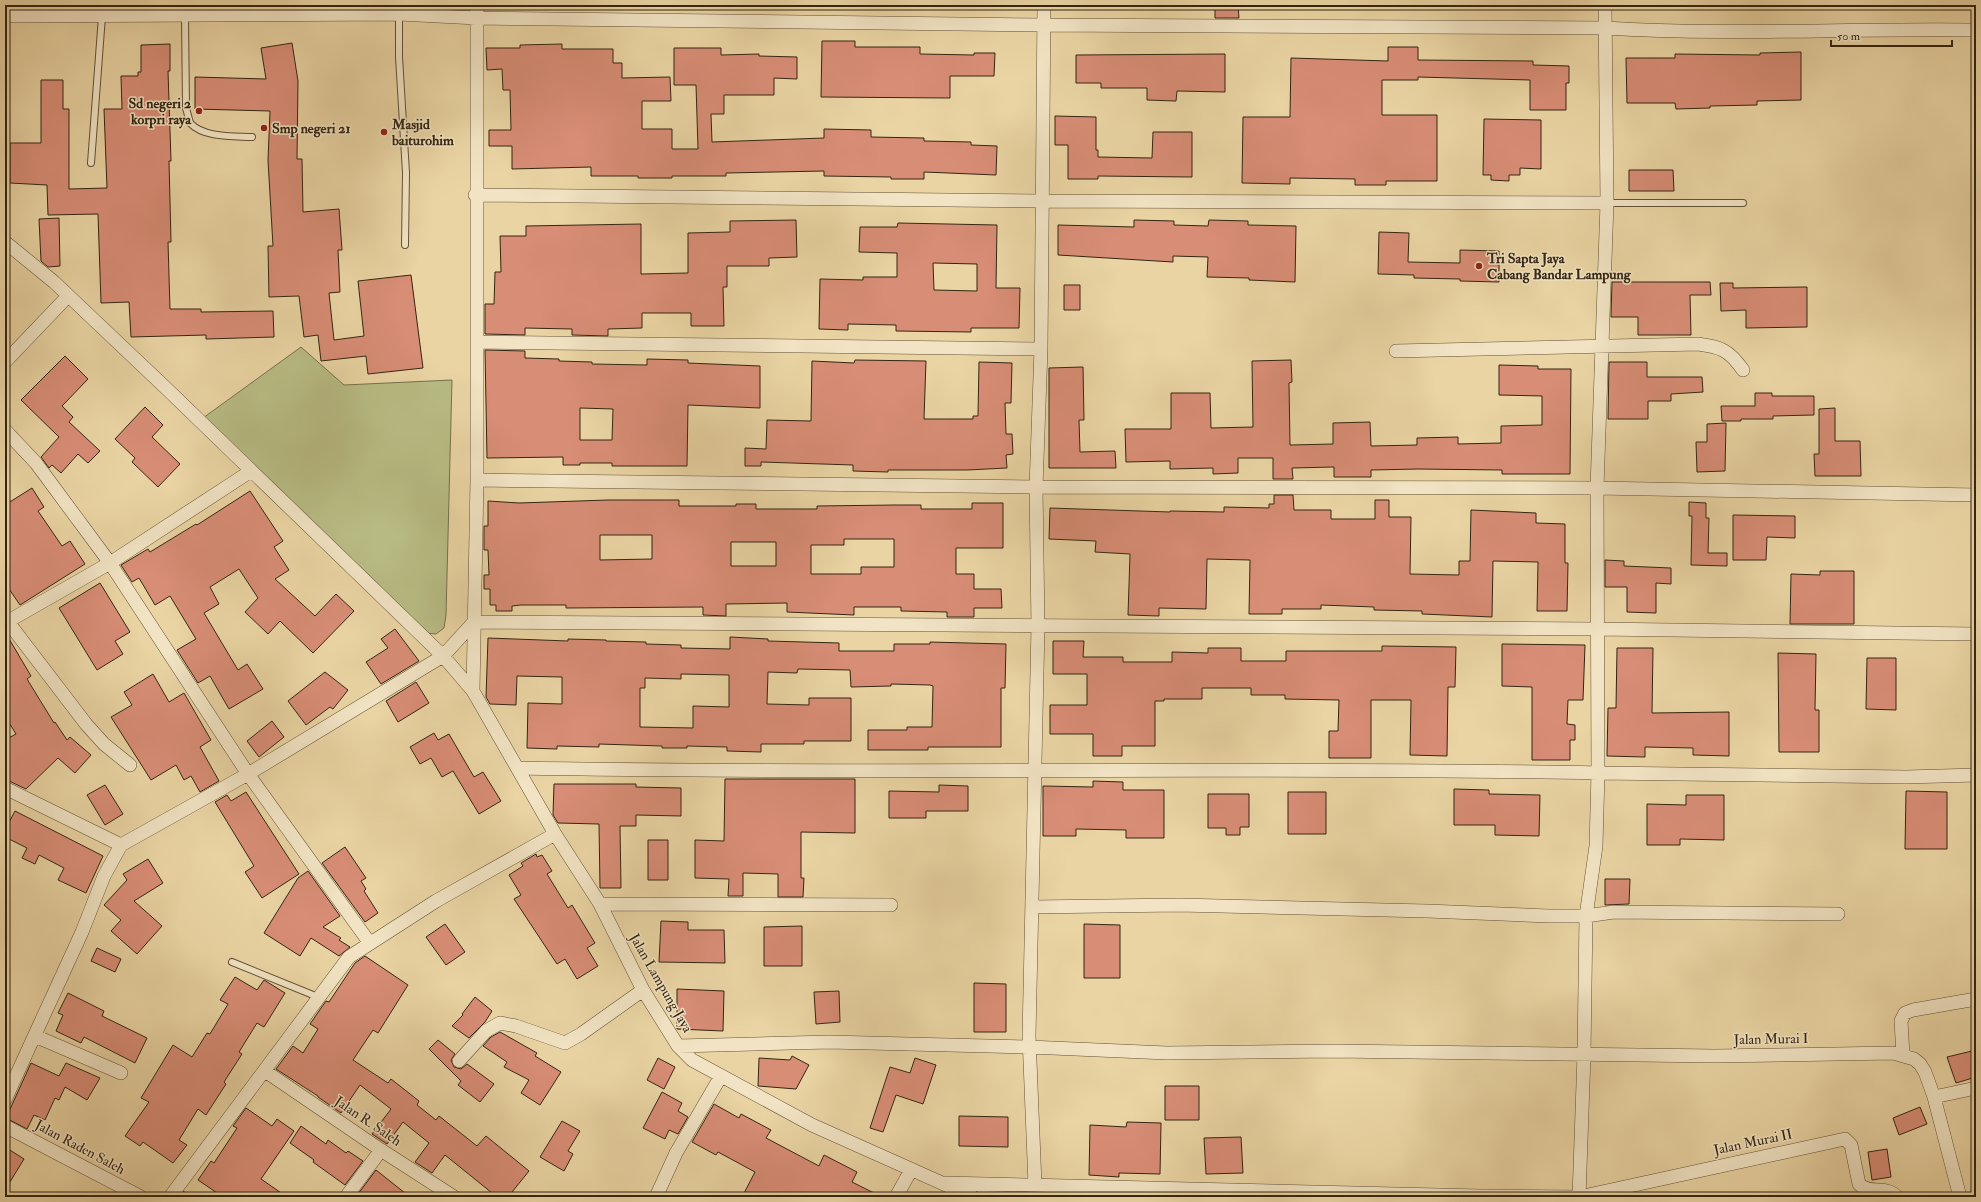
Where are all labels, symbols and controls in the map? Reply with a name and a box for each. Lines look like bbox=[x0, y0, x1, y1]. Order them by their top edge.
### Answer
scale bar bbox=[1831, 22, 1952, 48]
text: 50 m bbox=[1837, 29, 1861, 44]
place label: Sd negeri 2 korpri raya bbox=[129, 95, 192, 129]
marker: Sd negeri 2 korpri raya bbox=[194, 106, 204, 116]
place label: Masjid baiturohim bbox=[391, 116, 454, 149]
place label: Smp negeri 21 bbox=[272, 120, 350, 138]
marker: Smp negeri 21 bbox=[259, 123, 269, 133]
marker: Masjid baiturohim bbox=[379, 127, 389, 137]
place label: Tri Sapta Jaya Cabang Bandar Lampung bbox=[1486, 250, 1632, 284]
marker: Tri Sapta Jaya Cabang Bandar Lampung bbox=[1474, 261, 1484, 271]
street label: Jalan Lampung Jaya bbox=[624, 930, 696, 1036]
street label: Jalan Murai I bbox=[1733, 1030, 1809, 1048]
street label: Jalan R. Saleh bbox=[331, 1092, 405, 1150]
street label: Jalan Raden Saleh bbox=[31, 1116, 129, 1178]
street label: Jalan Murai II bbox=[1711, 1125, 1794, 1159]

